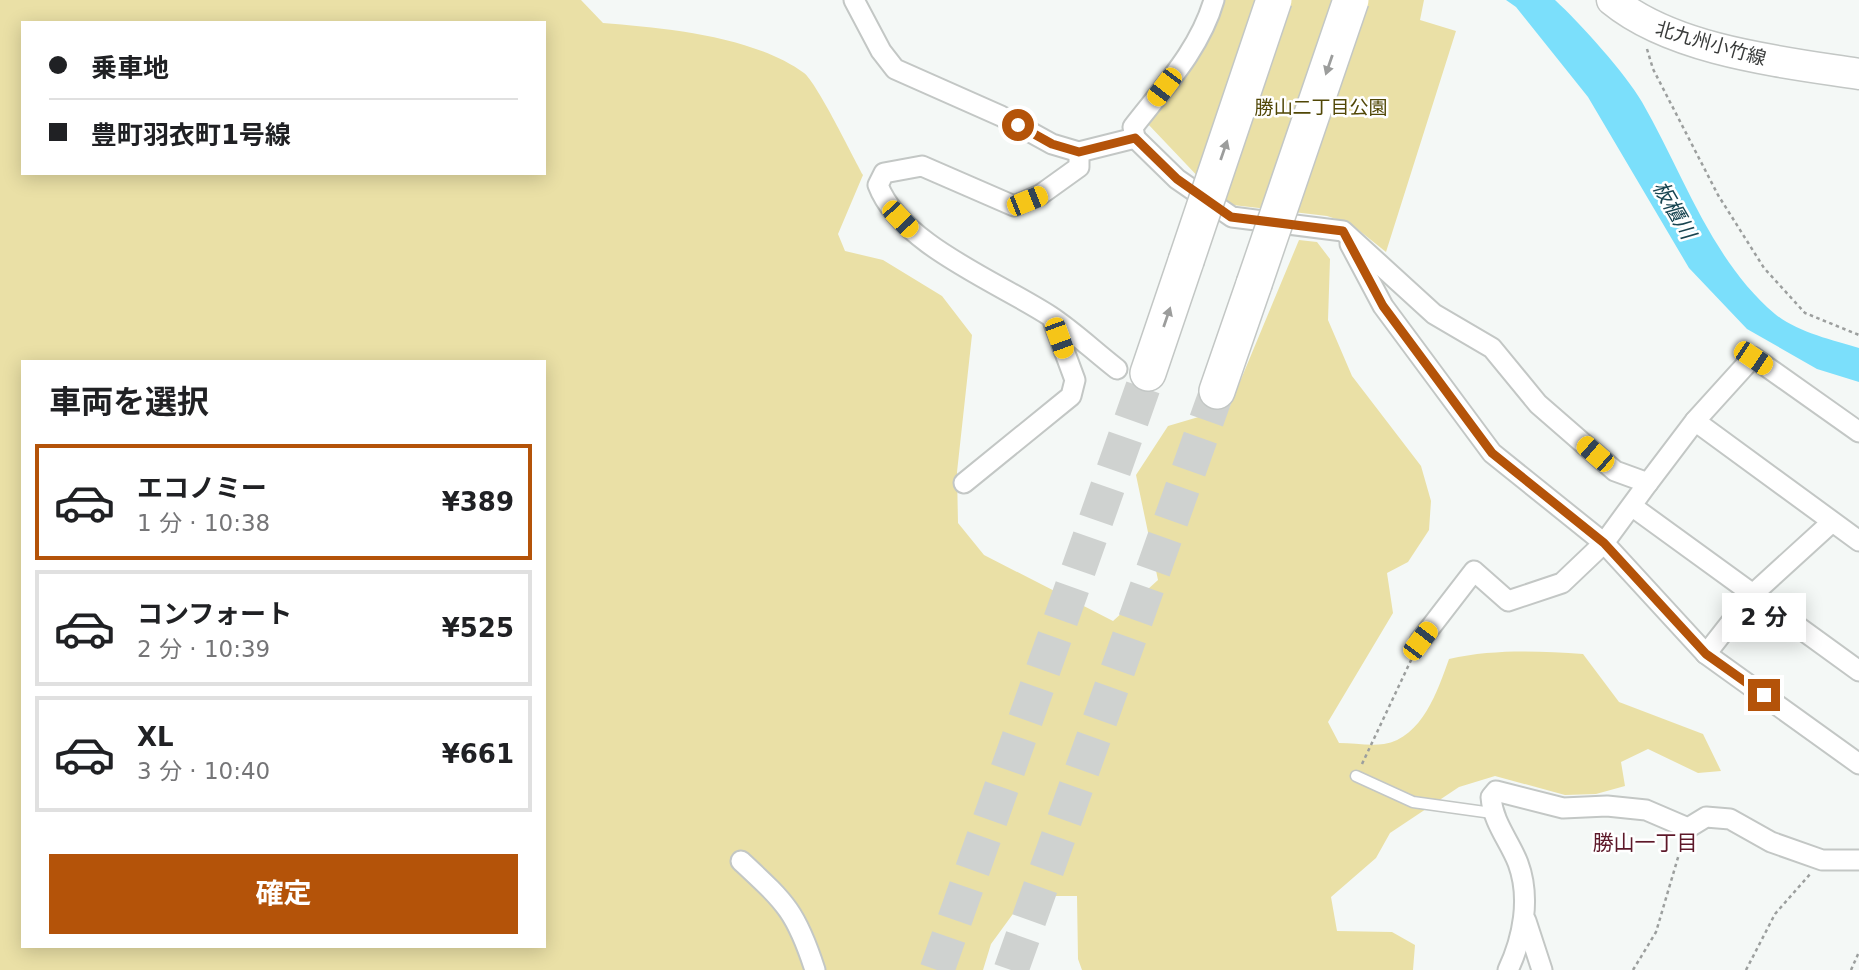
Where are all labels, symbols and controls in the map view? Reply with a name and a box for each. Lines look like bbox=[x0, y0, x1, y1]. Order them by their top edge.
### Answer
street label: 北九州小竹線 bbox=[1653, 17, 1769, 69]
text: 乗車地 bbox=[91, 53, 169, 83]
one-way arrow bbox=[1323, 54, 1334, 75]
car bbox=[1143, 64, 1186, 110]
park label: 勝山二丁目公園 bbox=[1254, 96, 1388, 118]
route start bbox=[1002, 109, 1034, 141]
text: 豊町羽衣町1号線 bbox=[91, 120, 291, 150]
one-way arrow bbox=[1219, 139, 1230, 160]
water label: 板櫃川 bbox=[1648, 177, 1701, 245]
car bbox=[1004, 183, 1051, 219]
car bbox=[878, 196, 923, 242]
one-way arrow bbox=[1162, 306, 1173, 327]
car bbox=[1042, 315, 1077, 361]
car bbox=[1730, 338, 1777, 378]
text: 車両を選択 bbox=[49, 383, 209, 421]
car bbox=[1573, 432, 1618, 476]
icon: car bbox=[53, 471, 116, 534]
text: エコノミー bbox=[137, 473, 267, 503]
text: ¥389 bbox=[442, 487, 514, 517]
text: 1 分 · 10:38 bbox=[137, 510, 270, 536]
callout: 2 分 bbox=[1722, 594, 1806, 642]
icon: car bbox=[53, 597, 116, 660]
text: コンフォート bbox=[137, 599, 292, 629]
text: 2 分 bbox=[1740, 604, 1788, 630]
text: ¥525 bbox=[442, 613, 514, 643]
car bbox=[1399, 618, 1442, 664]
text: 2 分 · 10:39 bbox=[137, 636, 270, 662]
route end bbox=[1748, 679, 1780, 711]
text: XL bbox=[137, 722, 174, 752]
icon: car bbox=[53, 723, 116, 786]
text: ¥661 bbox=[442, 739, 514, 769]
text: 3 分 · 10:40 bbox=[137, 758, 270, 784]
district label: 勝山一丁目 bbox=[1593, 831, 1698, 855]
button: 確定 bbox=[49, 854, 518, 934]

